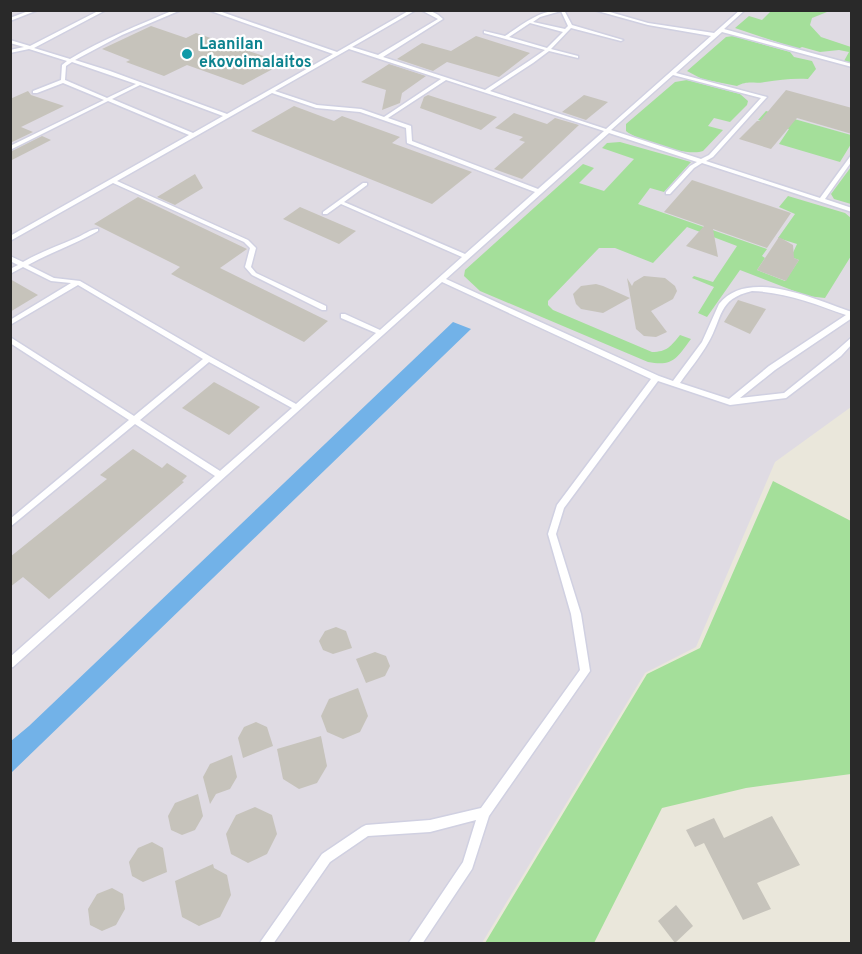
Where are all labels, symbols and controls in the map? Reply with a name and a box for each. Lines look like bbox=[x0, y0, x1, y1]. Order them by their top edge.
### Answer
place label: Laanilan ekovoimalaitos bbox=[199, 35, 312, 73]
marker: Laanilan ekovoimalaitos bbox=[180, 47, 194, 61]

